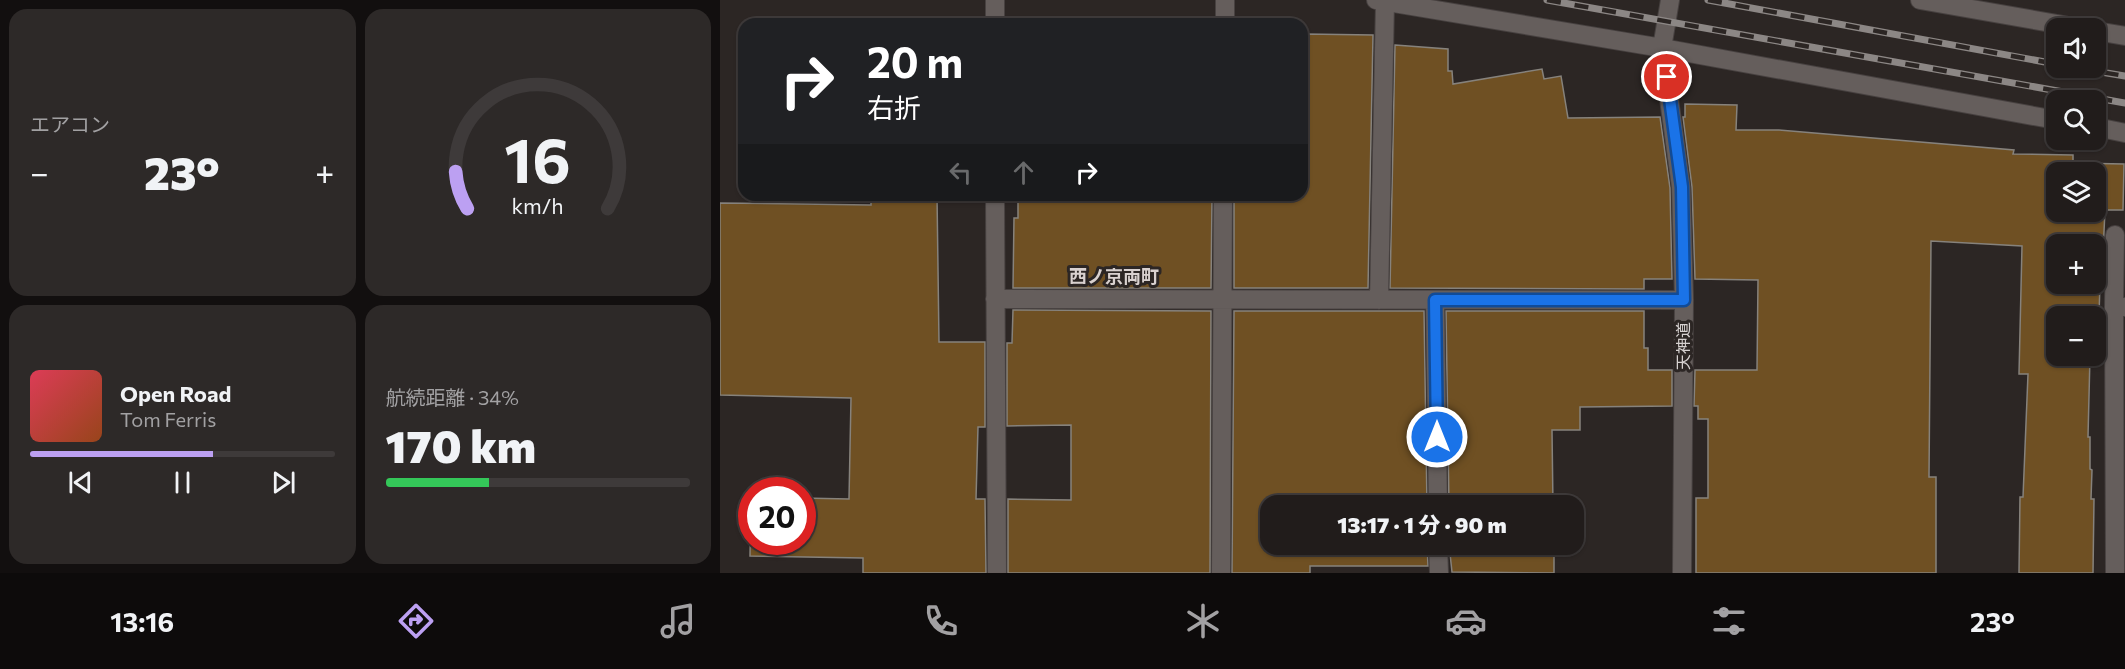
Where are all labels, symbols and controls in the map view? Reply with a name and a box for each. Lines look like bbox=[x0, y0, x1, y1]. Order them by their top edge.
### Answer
map controls bbox=[2046, 18, 2106, 366]
button: sound bbox=[2046, 18, 2106, 78]
text: 20 m bbox=[867, 35, 963, 87]
icon: right bbox=[768, 42, 846, 120]
pin bbox=[1641, 51, 1692, 102]
icon: arrive bbox=[1650, 60, 1683, 93]
button: search bbox=[2046, 90, 2106, 150]
text: 右折 bbox=[867, 91, 921, 124]
text: エアコン bbox=[30, 112, 110, 136]
text: 16 bbox=[504, 120, 571, 196]
text: 23° bbox=[144, 144, 220, 199]
text: − bbox=[30, 151, 49, 192]
text: + bbox=[315, 151, 334, 192]
icon: left bbox=[944, 156, 977, 189]
icon: ahead bbox=[1007, 156, 1040, 189]
icon: right bbox=[1070, 156, 1103, 189]
button: layers bbox=[2046, 162, 2106, 222]
text: km/h bbox=[512, 193, 564, 219]
button: + bbox=[2046, 234, 2106, 294]
district label: 西ノ京両町 bbox=[1069, 265, 1159, 287]
button: − bbox=[2046, 306, 2106, 366]
street label: 天神道 bbox=[1673, 322, 1692, 370]
text: Open Road bbox=[120, 380, 231, 407]
text: 航続距離 · 34% bbox=[386, 385, 519, 409]
position arrow bbox=[1405, 405, 1469, 469]
text: Tom Ferris bbox=[120, 407, 216, 431]
text: 170 km bbox=[386, 417, 536, 472]
icon: previous bbox=[64, 466, 97, 499]
icon: pause bbox=[166, 466, 199, 499]
icon: next bbox=[267, 466, 300, 499]
speed limit sign: 20 bbox=[738, 477, 816, 555]
text: 13:17 · 1 分 · 90 m bbox=[1337, 511, 1507, 538]
icon: directions bbox=[395, 600, 437, 642]
icon: music bbox=[657, 600, 699, 642]
icon: phone bbox=[920, 600, 962, 642]
icon: climate bbox=[1182, 600, 1224, 642]
icon: car bbox=[1445, 600, 1487, 642]
icon: filters bbox=[1708, 600, 1750, 642]
text: 13:16 bbox=[110, 605, 174, 638]
text: 23° bbox=[1970, 605, 2015, 638]

